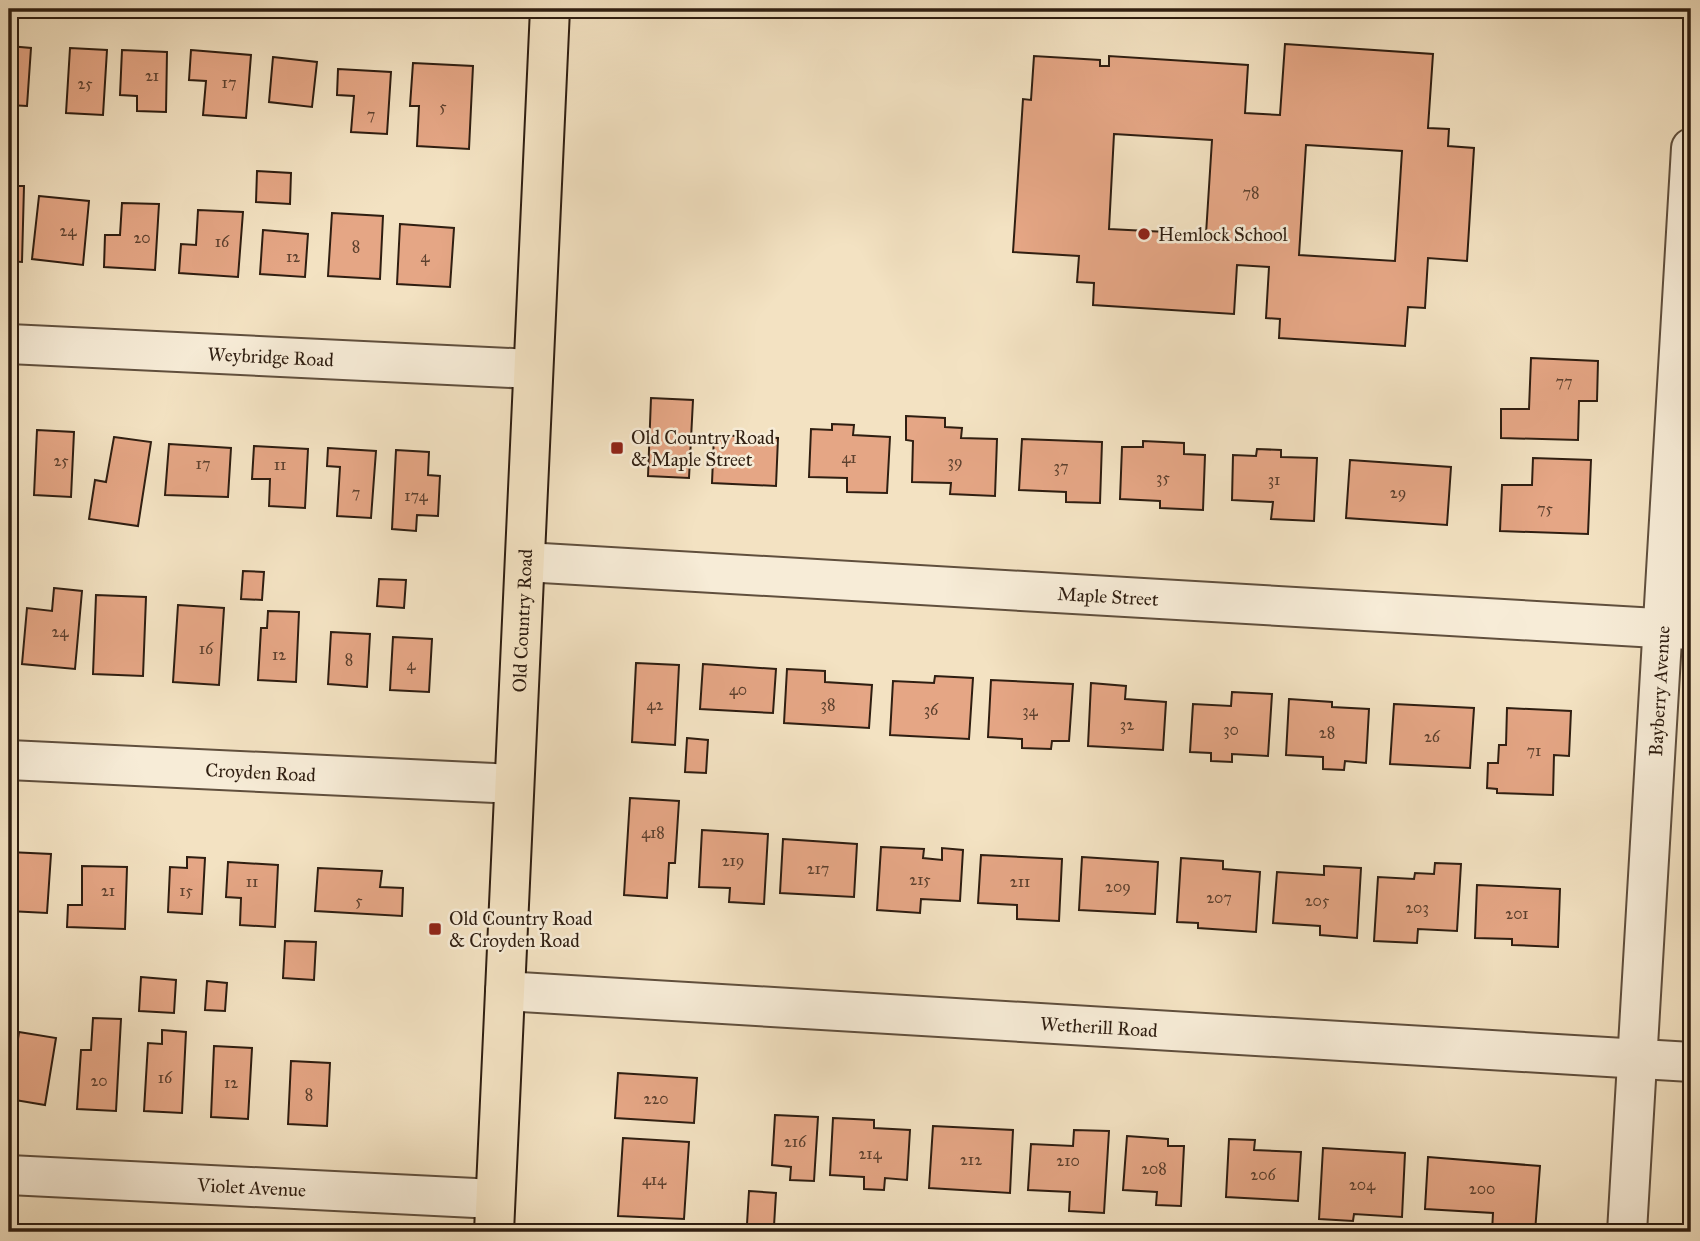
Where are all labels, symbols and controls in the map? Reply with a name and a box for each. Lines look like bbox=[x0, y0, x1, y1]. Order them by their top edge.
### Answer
house number: 21 bbox=[145, 66, 159, 85]
house number: 17 bbox=[222, 73, 236, 92]
house number: 25 bbox=[77, 74, 93, 93]
house number: 5 bbox=[439, 97, 447, 116]
house number: 7 bbox=[367, 105, 375, 124]
house number: 78 bbox=[1242, 183, 1260, 202]
house number: 24 bbox=[60, 221, 77, 240]
place label: Hemlock School bbox=[1158, 223, 1289, 246]
marker: Hemlock School bbox=[1136, 226, 1152, 242]
house number: 20 bbox=[133, 228, 151, 247]
house number: 16 bbox=[215, 232, 230, 251]
house number: 8 bbox=[352, 237, 360, 256]
house number: 12 bbox=[286, 247, 300, 266]
house number: 4 bbox=[421, 247, 431, 266]
street label: Weybridge Road bbox=[207, 342, 335, 371]
house number: 77 bbox=[1555, 372, 1573, 391]
place label: Old Country Road & Maple Street bbox=[631, 426, 775, 471]
marker: Old Country Road & Maple Street bbox=[609, 440, 625, 456]
house number: 41 bbox=[841, 448, 857, 467]
house number: 25 bbox=[53, 451, 69, 470]
house number: 39 bbox=[948, 452, 963, 471]
house number: 17 bbox=[196, 454, 210, 473]
house number: 11 bbox=[274, 455, 286, 474]
house number: 37 bbox=[1054, 457, 1068, 476]
house number: 35 bbox=[1156, 468, 1170, 487]
house number: 31 bbox=[1268, 470, 1280, 489]
house number: 7 bbox=[352, 483, 360, 502]
house number: 29 bbox=[1390, 483, 1406, 502]
house number: 174 bbox=[404, 486, 429, 505]
house number: 75 bbox=[1537, 499, 1554, 518]
street label: Old Country Road bbox=[507, 548, 537, 693]
street label: Maple Street bbox=[1057, 582, 1160, 610]
house number: 24 bbox=[52, 622, 69, 641]
street label: Bayberry Avenue bbox=[1644, 625, 1674, 757]
house number: 16 bbox=[199, 639, 214, 658]
house number: 12 bbox=[272, 645, 286, 664]
house number: 8 bbox=[345, 650, 353, 669]
house number: 4 bbox=[407, 655, 417, 674]
house number: 40 bbox=[729, 680, 747, 699]
house number: 42 bbox=[647, 695, 664, 714]
house number: 38 bbox=[821, 695, 835, 714]
house number: 36 bbox=[924, 700, 939, 719]
house number: 34 bbox=[1022, 701, 1039, 720]
house number: 32 bbox=[1120, 715, 1134, 734]
house number: 30 bbox=[1223, 720, 1239, 739]
house number: 28 bbox=[1319, 723, 1335, 742]
house number: 26 bbox=[1424, 727, 1441, 746]
house number: 71 bbox=[1527, 741, 1541, 760]
street label: Croyden Road bbox=[205, 758, 317, 786]
house number: 418 bbox=[641, 823, 665, 842]
house number: 219 bbox=[722, 851, 744, 870]
house number: 217 bbox=[807, 859, 829, 878]
house number: 215 bbox=[909, 870, 931, 889]
house number: 11 bbox=[246, 872, 258, 891]
house number: 211 bbox=[1010, 872, 1030, 891]
house number: 209 bbox=[1105, 877, 1131, 896]
house number: 21 bbox=[101, 881, 115, 900]
house number: 15 bbox=[179, 881, 193, 900]
house number: 207 bbox=[1206, 888, 1232, 907]
house number: 5 bbox=[355, 891, 363, 910]
house number: 205 bbox=[1305, 891, 1330, 910]
house number: 203 bbox=[1405, 898, 1429, 917]
house number: 201 bbox=[1505, 904, 1529, 923]
place label: Old Country Road & Croyden Road bbox=[449, 907, 593, 952]
marker: Old Country Road & Croyden Road bbox=[427, 921, 443, 937]
street label: Wetherill Road bbox=[1040, 1012, 1159, 1042]
house number: 16 bbox=[158, 1068, 173, 1087]
house number: 20 bbox=[90, 1071, 108, 1090]
house number: 12 bbox=[224, 1073, 238, 1092]
house number: 8 bbox=[305, 1085, 313, 1104]
house number: 220 bbox=[643, 1089, 669, 1108]
house number: 216 bbox=[784, 1132, 807, 1151]
house number: 214 bbox=[858, 1144, 883, 1163]
house number: 212 bbox=[960, 1150, 982, 1169]
house number: 210 bbox=[1056, 1151, 1080, 1170]
house number: 208 bbox=[1141, 1159, 1167, 1178]
house number: 206 bbox=[1250, 1165, 1277, 1184]
house number: 414 bbox=[642, 1170, 667, 1189]
street label: Violet Avenue bbox=[196, 1173, 307, 1201]
house number: 204 bbox=[1349, 1175, 1376, 1194]
house number: 200 bbox=[1469, 1179, 1495, 1198]

